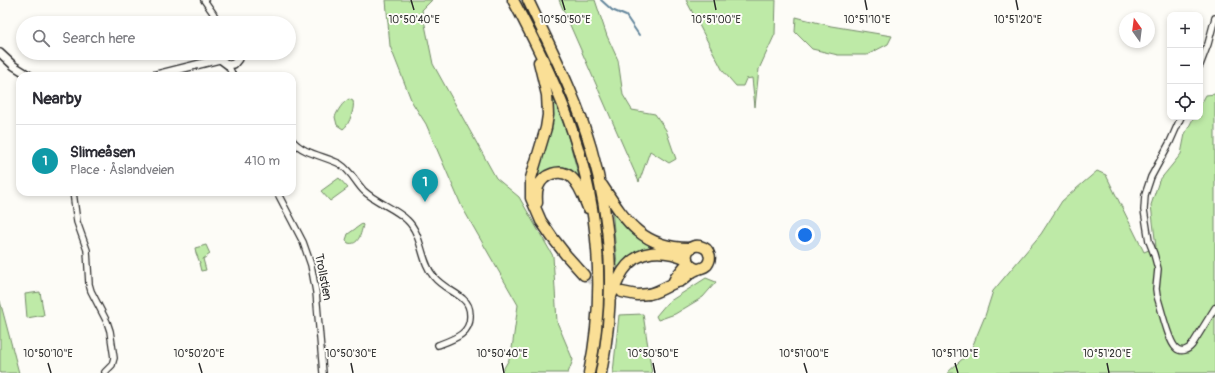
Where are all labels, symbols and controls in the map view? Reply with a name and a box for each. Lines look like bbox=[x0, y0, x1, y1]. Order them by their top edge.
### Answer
north arrow bbox=[1119, 12, 1155, 48]
map controls bbox=[1167, 12, 1203, 120]
button: + bbox=[1167, 12, 1203, 48]
text: 10°50'40"E bbox=[388, 14, 440, 26]
text: 10°50'50"E bbox=[540, 14, 590, 26]
text: 10°51'00"E bbox=[691, 14, 741, 26]
text: 10°51'10"E bbox=[844, 14, 890, 26]
text: 10°51'20"E bbox=[994, 14, 1042, 26]
search box bbox=[16, 16, 296, 60]
icon: search bbox=[30, 27, 52, 49]
text: Search here bbox=[62, 29, 135, 48]
button: − bbox=[1167, 48, 1203, 84]
button: locate bbox=[1167, 84, 1203, 120]
text: Nearby bbox=[32, 88, 81, 109]
text: Slimeåsen bbox=[70, 143, 135, 162]
text: 1 bbox=[42, 153, 48, 169]
text: 410 m bbox=[244, 153, 280, 169]
text: Place · Åslandveien bbox=[70, 162, 174, 178]
pin: 1 bbox=[412, 169, 438, 202]
your location bbox=[795, 225, 815, 245]
street label: Trollstien bbox=[311, 252, 335, 302]
text: 10°50'10"E bbox=[23, 348, 73, 360]
text: 10°50'20"E bbox=[173, 348, 225, 360]
text: 10°50'30"E bbox=[325, 348, 377, 360]
text: 10°50'40"E bbox=[476, 348, 528, 360]
text: 10°50'50"E bbox=[628, 348, 678, 360]
text: 10°51'00"E bbox=[779, 348, 829, 360]
text: 10°51'10"E bbox=[932, 348, 978, 360]
text: 10°51'20"E bbox=[1083, 348, 1131, 360]

